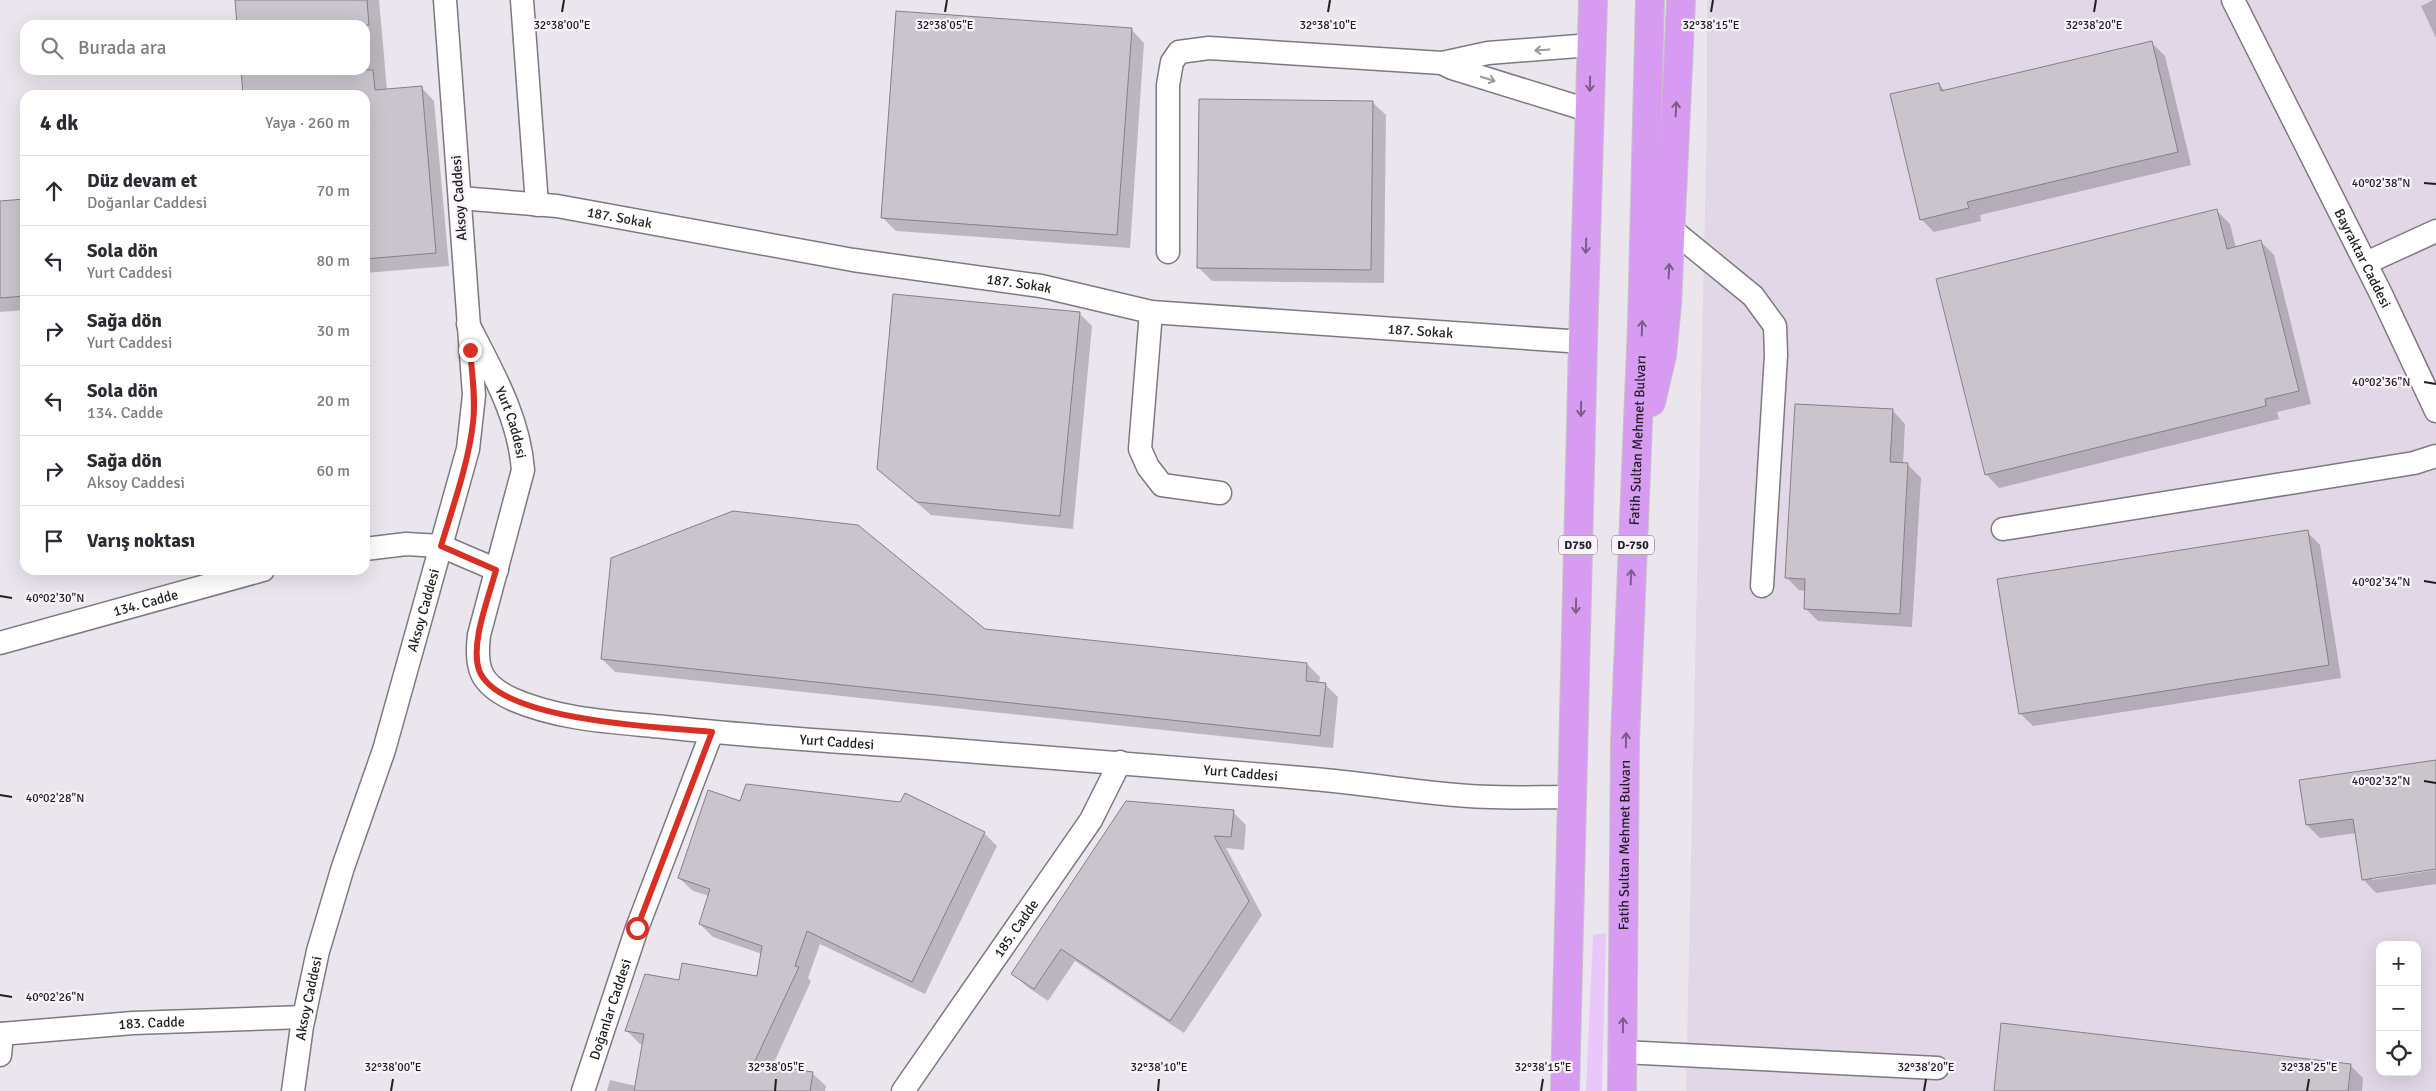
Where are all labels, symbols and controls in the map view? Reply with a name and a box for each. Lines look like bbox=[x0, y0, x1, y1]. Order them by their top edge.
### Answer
text: 32°38'00"E bbox=[533, 18, 591, 33]
text: 32°38'05"E bbox=[916, 18, 974, 33]
text: 32°38'10"E bbox=[1299, 18, 1357, 33]
text: 32°38'15"E bbox=[1682, 18, 1740, 33]
text: 32°38'20"E bbox=[2065, 18, 2123, 33]
search box bbox=[20, 20, 370, 75]
icon: search bbox=[38, 34, 66, 62]
text: Burada ara bbox=[78, 36, 166, 60]
one-way arrow bbox=[1535, 45, 1551, 54]
one-way arrow bbox=[1479, 74, 1495, 84]
one-way arrow bbox=[1585, 75, 1595, 91]
one-way arrow bbox=[1672, 101, 1681, 117]
text: 4 dk bbox=[40, 110, 78, 136]
text: Yaya · 260 m bbox=[265, 113, 350, 133]
street label: Aksoy Caddesi bbox=[448, 155, 470, 241]
text: Düz devam et bbox=[87, 169, 197, 193]
text: 40°02'38"N bbox=[2352, 176, 2410, 191]
icon: ahead bbox=[40, 177, 68, 205]
text: 70 m bbox=[316, 181, 350, 201]
text: Doğanlar Caddesi bbox=[87, 193, 207, 213]
street label: 187. Sokak bbox=[586, 203, 653, 232]
street label: Bayraktar Caddesi bbox=[2331, 206, 2395, 310]
one-way arrow bbox=[1581, 238, 1590, 254]
text: Sola dön bbox=[87, 239, 158, 263]
icon: left bbox=[40, 247, 68, 275]
text: 80 m bbox=[316, 251, 350, 271]
text: Yurt Caddesi bbox=[87, 263, 172, 283]
one-way arrow bbox=[1664, 263, 1673, 279]
street label: 187. Sokak bbox=[985, 270, 1054, 297]
text: Sağa dön bbox=[87, 309, 162, 333]
icon: right bbox=[40, 317, 68, 345]
street label: 187. Sokak bbox=[1387, 320, 1454, 341]
one-way arrow bbox=[1637, 320, 1647, 336]
text: 30 m bbox=[316, 321, 350, 341]
text: Yurt Caddesi bbox=[87, 333, 172, 353]
route end bbox=[459, 339, 482, 362]
street label: Fatih Sultan Mehmet Bulvarı bbox=[1625, 355, 1649, 526]
text: 40°02'36"N bbox=[2352, 375, 2410, 390]
text: Sola dön bbox=[87, 379, 158, 403]
street label: Yurt Caddesi bbox=[492, 384, 530, 460]
icon: left bbox=[40, 387, 68, 415]
text: 20 m bbox=[316, 391, 350, 411]
one-way arrow bbox=[1576, 400, 1586, 416]
text: 134. Cadde bbox=[87, 403, 163, 423]
text: Sağa dön bbox=[87, 449, 162, 473]
icon: right bbox=[40, 457, 68, 485]
text: 60 m bbox=[316, 461, 350, 481]
text: Aksoy Caddesi bbox=[87, 473, 185, 493]
icon: arrive bbox=[40, 527, 68, 555]
text: Varış noktası bbox=[87, 529, 195, 553]
road number: D750 bbox=[1559, 536, 1597, 554]
road number: D-750 bbox=[1612, 536, 1654, 554]
street label: Aksoy Caddesi bbox=[403, 567, 443, 654]
one-way arrow bbox=[1627, 570, 1636, 586]
text: 40°02'34"N bbox=[2352, 575, 2410, 590]
street label: 134. Cadde bbox=[111, 585, 180, 620]
text: 40°02'30"N bbox=[26, 591, 84, 606]
one-way arrow bbox=[1571, 598, 1581, 614]
street label: Yurt Caddesi bbox=[799, 730, 875, 753]
one-way arrow bbox=[1621, 732, 1630, 748]
street label: Fatih Sultan Mehmet Bulvarı bbox=[1615, 760, 1633, 930]
street label: Yurt Caddesi bbox=[1203, 761, 1279, 784]
text: 40°02'32"N bbox=[2352, 774, 2410, 789]
text: 40°02'28"N bbox=[26, 791, 84, 806]
street label: 185. Cadde bbox=[990, 896, 1042, 961]
route start bbox=[626, 917, 649, 940]
map controls bbox=[2376, 941, 2421, 1076]
button: + bbox=[2376, 941, 2421, 986]
street label: Aksoy Caddesi bbox=[292, 955, 325, 1041]
street label: Doğanlar Caddesi bbox=[585, 957, 635, 1062]
button: − bbox=[2376, 986, 2421, 1031]
text: 40°02'26"N bbox=[26, 990, 84, 1005]
street label: 183. Cadde bbox=[118, 1013, 185, 1033]
one-way arrow bbox=[1618, 1017, 1627, 1033]
button: locate bbox=[2376, 1031, 2421, 1076]
text: 32°38'00"E bbox=[364, 1060, 422, 1075]
text: 32°38'05"E bbox=[747, 1060, 805, 1075]
text: 32°38'10"E bbox=[1130, 1060, 1188, 1075]
text: 32°38'15"E bbox=[1514, 1060, 1572, 1075]
text: 32°38'20"E bbox=[1897, 1060, 1955, 1075]
text: 32°38'25"E bbox=[2280, 1060, 2338, 1075]

